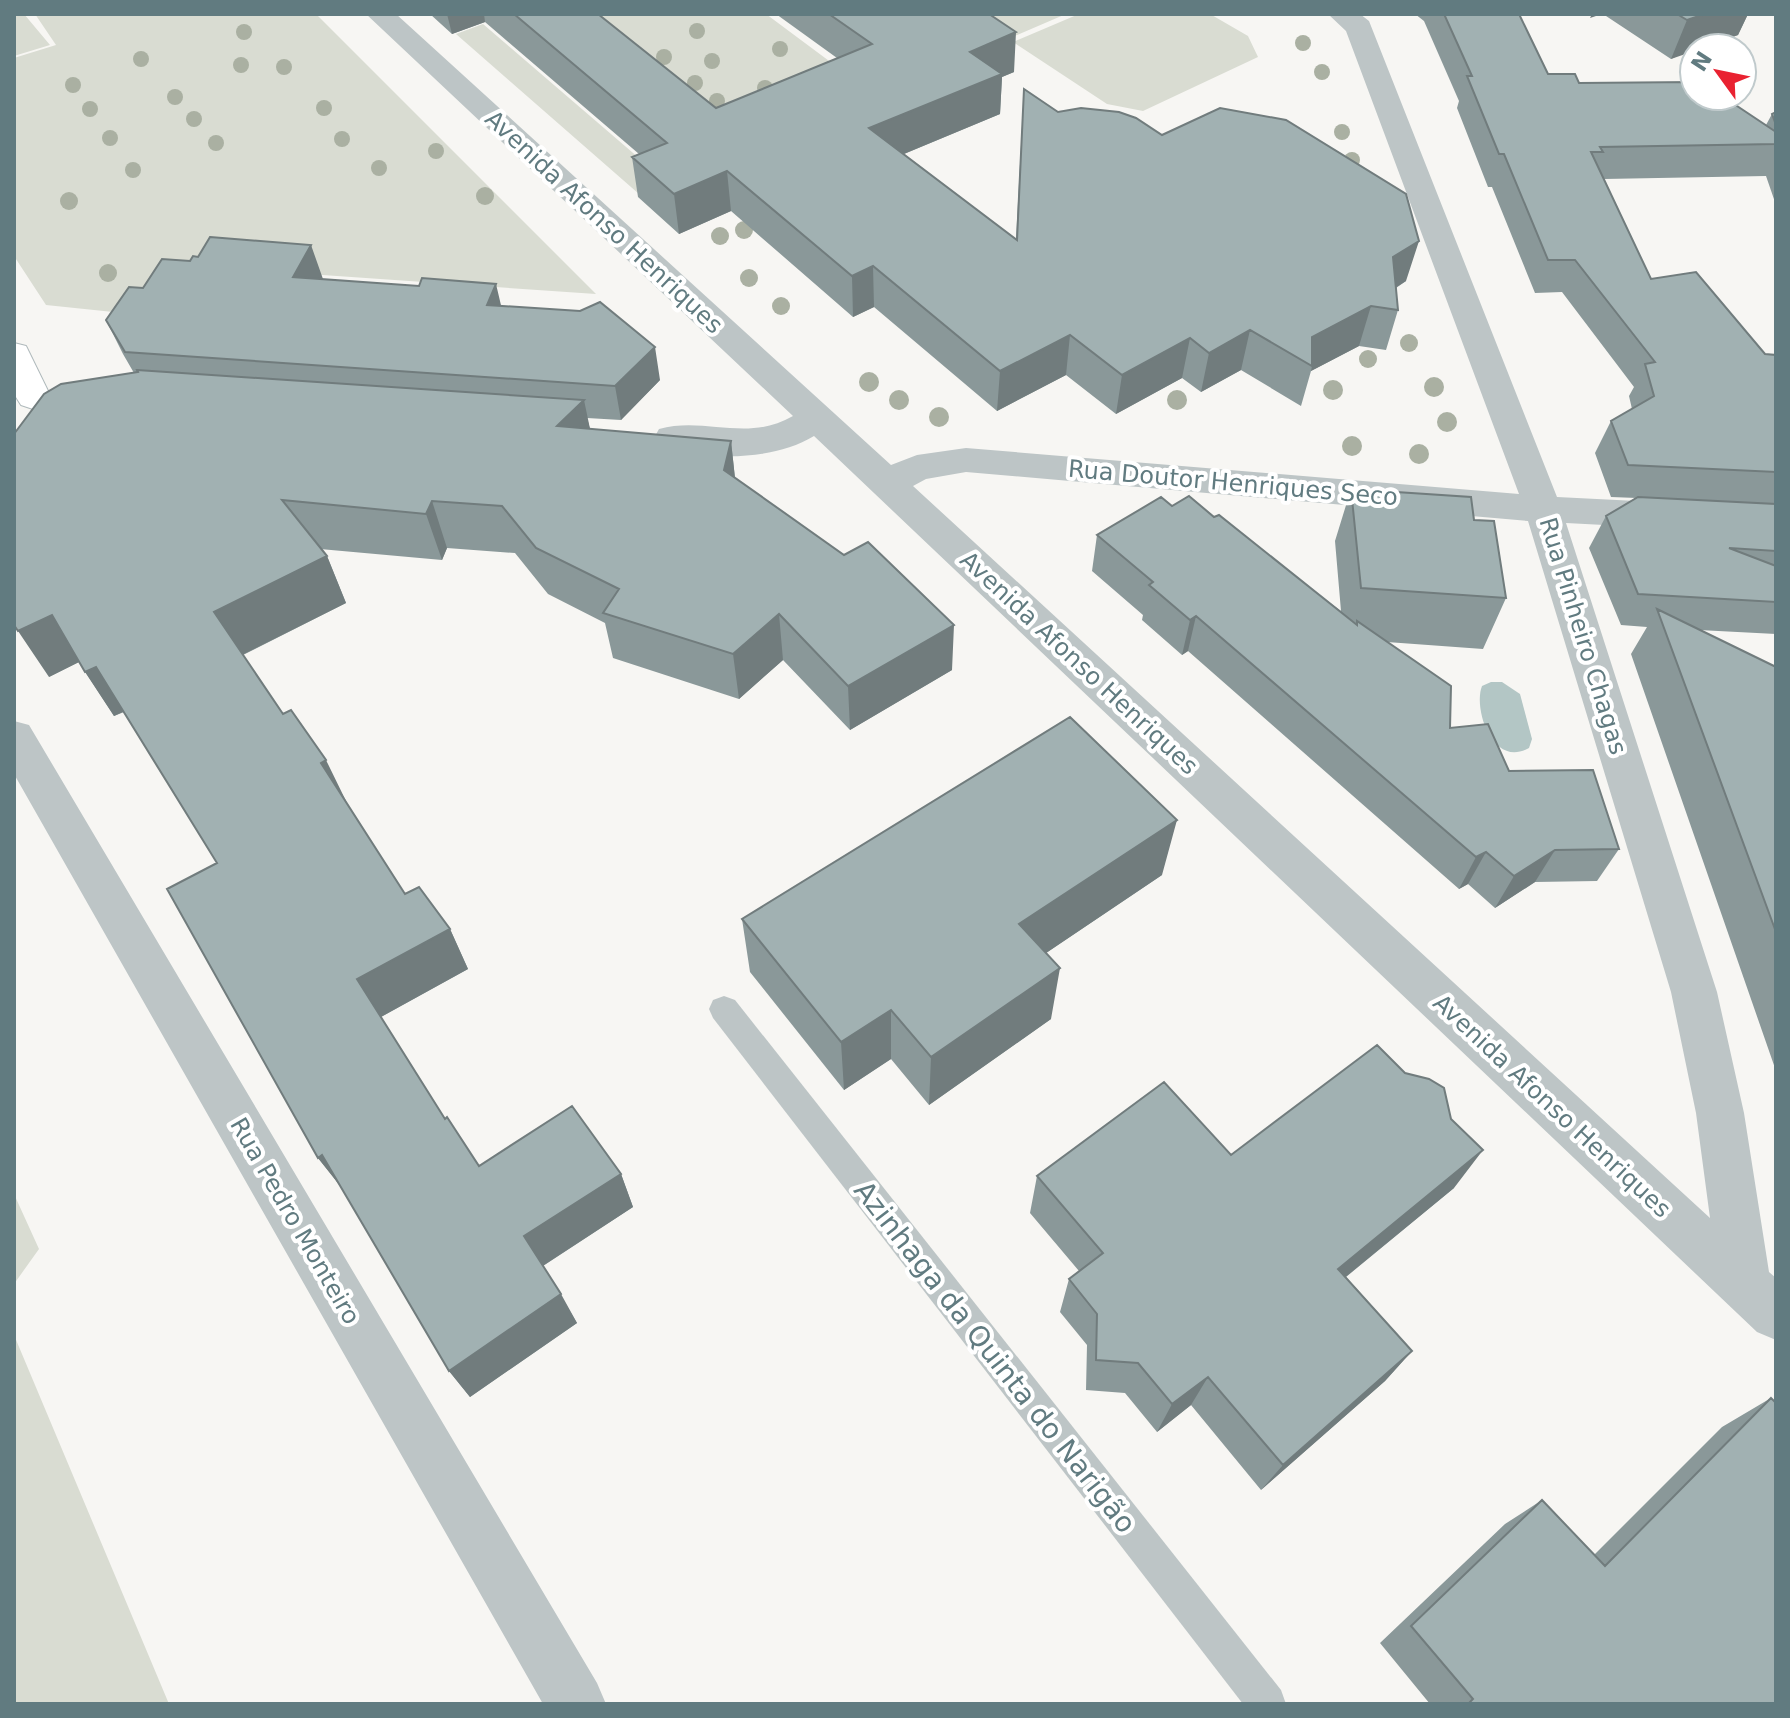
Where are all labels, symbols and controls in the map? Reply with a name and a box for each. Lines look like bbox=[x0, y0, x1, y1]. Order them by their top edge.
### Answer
north arrow bbox=[1678, 32, 1758, 112]
text: N bbox=[1686, 47, 1717, 76]
street label: Avenida Afonso Henriques bbox=[479, 105, 729, 339]
street label: Rua Doutor Henriques Seco bbox=[1067, 455, 1399, 511]
street label: Rua Pinheiro Chagas bbox=[1534, 514, 1632, 758]
street label: Avenida Afonso Henriques bbox=[954, 546, 1204, 780]
street label: Avenida Afonso Henriques bbox=[1427, 989, 1677, 1223]
street label: Rua Pedro Monteiro bbox=[224, 1113, 366, 1329]
street label: Azinhaga da Quinta do Narigão bbox=[847, 1174, 1143, 1540]

